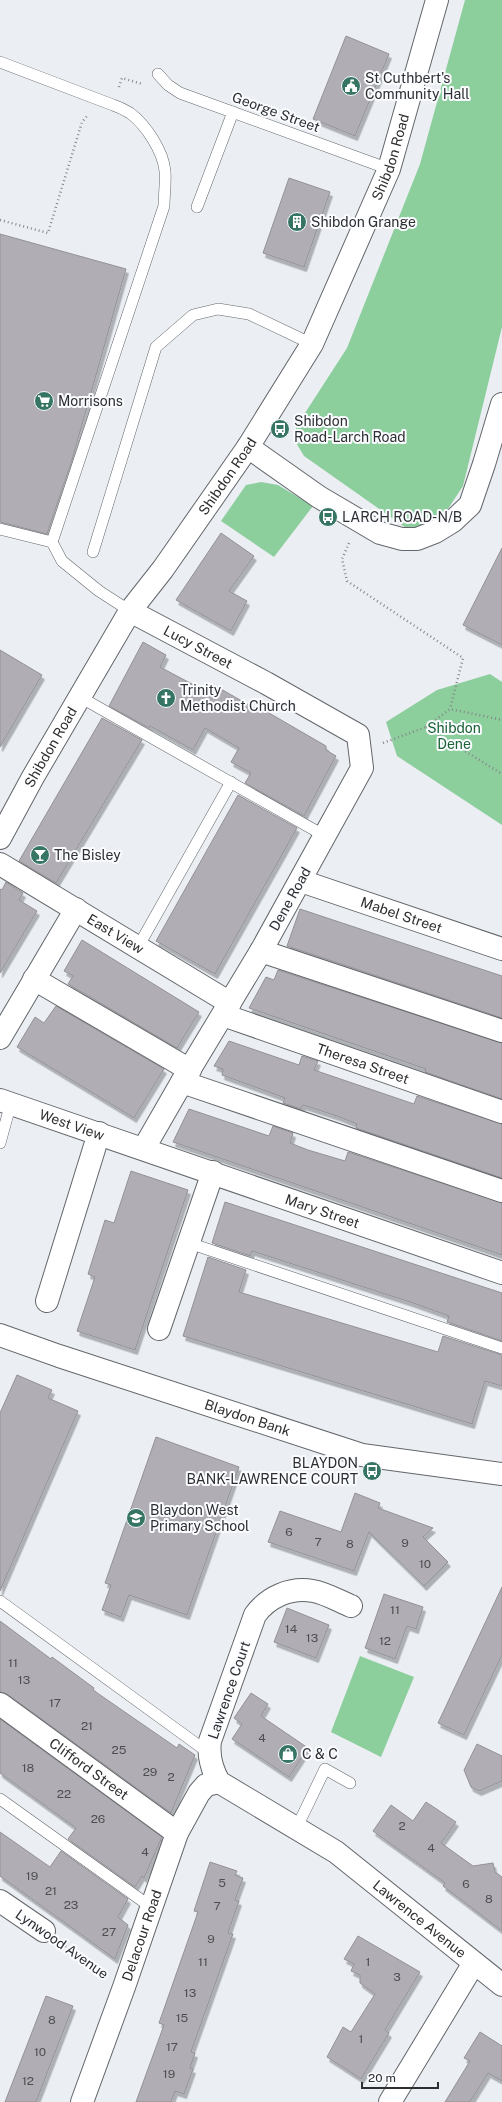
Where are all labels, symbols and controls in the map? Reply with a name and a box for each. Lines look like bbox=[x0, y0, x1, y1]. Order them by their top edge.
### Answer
place label: St Cuthbert's Community Hall bbox=[365, 70, 470, 102]
public building icon: St Cuthbert's Community Hall bbox=[340, 75, 362, 97]
street label: George Street bbox=[230, 89, 322, 135]
street label: Shibdon Road bbox=[368, 112, 412, 203]
building icon: Shibdon Grange bbox=[286, 211, 308, 233]
place label: Shibdon Grange bbox=[311, 214, 416, 230]
supermarket icon: Morrisons bbox=[33, 390, 55, 412]
place label: Morrisons bbox=[58, 393, 123, 409]
place label: Shibdon Road-Larch Road bbox=[294, 413, 406, 445]
bus stop icon: Shibdon Road-Larch Road bbox=[269, 418, 291, 440]
street label: Shibdon Road bbox=[195, 435, 260, 518]
bus stop icon: LARCH ROAD-N/B bbox=[317, 506, 339, 528]
place label: LARCH ROAD-N/B bbox=[342, 509, 462, 525]
street label: Lucy Street bbox=[161, 622, 235, 672]
place label: Trinity Methodist Church bbox=[180, 682, 296, 714]
church icon: Trinity Methodist Church bbox=[155, 687, 177, 709]
street label: Shibdon Road bbox=[21, 704, 80, 790]
park label: Shibdon Dene bbox=[427, 720, 481, 752]
bar icon: The Bisley bbox=[29, 844, 51, 866]
place label: The Bisley bbox=[54, 847, 121, 863]
street label: Dene Road bbox=[266, 864, 314, 934]
street label: Mabel Street bbox=[359, 894, 444, 936]
street label: East View bbox=[84, 911, 147, 957]
street label: Theresa Street bbox=[314, 1040, 411, 1087]
street label: West View bbox=[37, 1106, 107, 1143]
street label: Mary Street bbox=[283, 1191, 362, 1231]
street label: Blaydon Bank bbox=[203, 1396, 293, 1439]
place label: BLAYDON BANK-LAWRENCE COURT bbox=[186, 1455, 358, 1487]
bus stop icon: BLAYDON BANK-LAWRENCE COURT bbox=[361, 1460, 383, 1482]
place label: Blaydon West Primary School bbox=[150, 1502, 249, 1534]
school or university icon: Blaydon West Primary School bbox=[125, 1507, 147, 1529]
house number: 6 bbox=[285, 1525, 293, 1539]
house number: 7 bbox=[314, 1535, 322, 1549]
house number: 9 bbox=[401, 1536, 409, 1550]
house number: 8 bbox=[346, 1537, 354, 1551]
house number: 10 bbox=[419, 1557, 431, 1571]
house number: 11 bbox=[390, 1603, 400, 1617]
house number: 14 bbox=[285, 1622, 298, 1636]
house number: 13 bbox=[306, 1631, 318, 1645]
house number: 12 bbox=[379, 1634, 391, 1648]
street label: Lawrence Court bbox=[205, 1639, 253, 1741]
house number: 11 bbox=[8, 1656, 18, 1670]
house number: 13 bbox=[18, 1673, 30, 1687]
house number: 17 bbox=[49, 1696, 61, 1710]
house number: 21 bbox=[81, 1719, 93, 1733]
house number: 4 bbox=[258, 1731, 266, 1745]
street label: Clifford Street bbox=[46, 1735, 132, 1803]
house number: 25 bbox=[112, 1743, 127, 1757]
shop icon: C & C bbox=[277, 1743, 299, 1765]
place label: C & C bbox=[302, 1746, 338, 1762]
house number: 18 bbox=[22, 1761, 35, 1775]
house number: 29 bbox=[143, 1765, 157, 1779]
house number: 2 bbox=[167, 1770, 175, 1784]
house number: 22 bbox=[57, 1787, 71, 1801]
house number: 26 bbox=[91, 1812, 105, 1826]
house number: 2 bbox=[398, 1819, 406, 1833]
house number: 4 bbox=[427, 1841, 435, 1855]
house number: 4 bbox=[141, 1845, 149, 1859]
house number: 19 bbox=[26, 1869, 38, 1883]
house number: 5 bbox=[218, 1876, 226, 1890]
street label: Lawrence Avenue bbox=[370, 1877, 469, 1961]
house number: 6 bbox=[462, 1877, 470, 1891]
house number: 21 bbox=[45, 1884, 57, 1898]
street label: Delacour Road bbox=[119, 1888, 165, 1983]
house number: 8 bbox=[485, 1892, 493, 1906]
house number: 23 bbox=[64, 1898, 78, 1912]
house number: 7 bbox=[213, 1899, 221, 1913]
street label: Lynwood Avenue bbox=[13, 1906, 111, 1982]
house number: 27 bbox=[102, 1925, 116, 1939]
house number: 9 bbox=[207, 1932, 215, 1946]
house number: 11 bbox=[198, 1955, 208, 1969]
house number: 1 bbox=[366, 1955, 370, 1969]
house number: 3 bbox=[393, 1970, 401, 1984]
house number: 13 bbox=[184, 1986, 196, 2000]
house number: 15 bbox=[176, 2011, 189, 2025]
house number: 8 bbox=[48, 2013, 56, 2027]
house number: 1 bbox=[359, 2032, 363, 2046]
house number: 17 bbox=[166, 2040, 178, 2054]
house number: 10 bbox=[34, 2045, 46, 2059]
scale bar bbox=[362, 2064, 438, 2090]
house number: 19 bbox=[163, 2067, 175, 2081]
text: 20 m bbox=[368, 2071, 396, 2085]
house number: 12 bbox=[22, 2074, 34, 2088]

